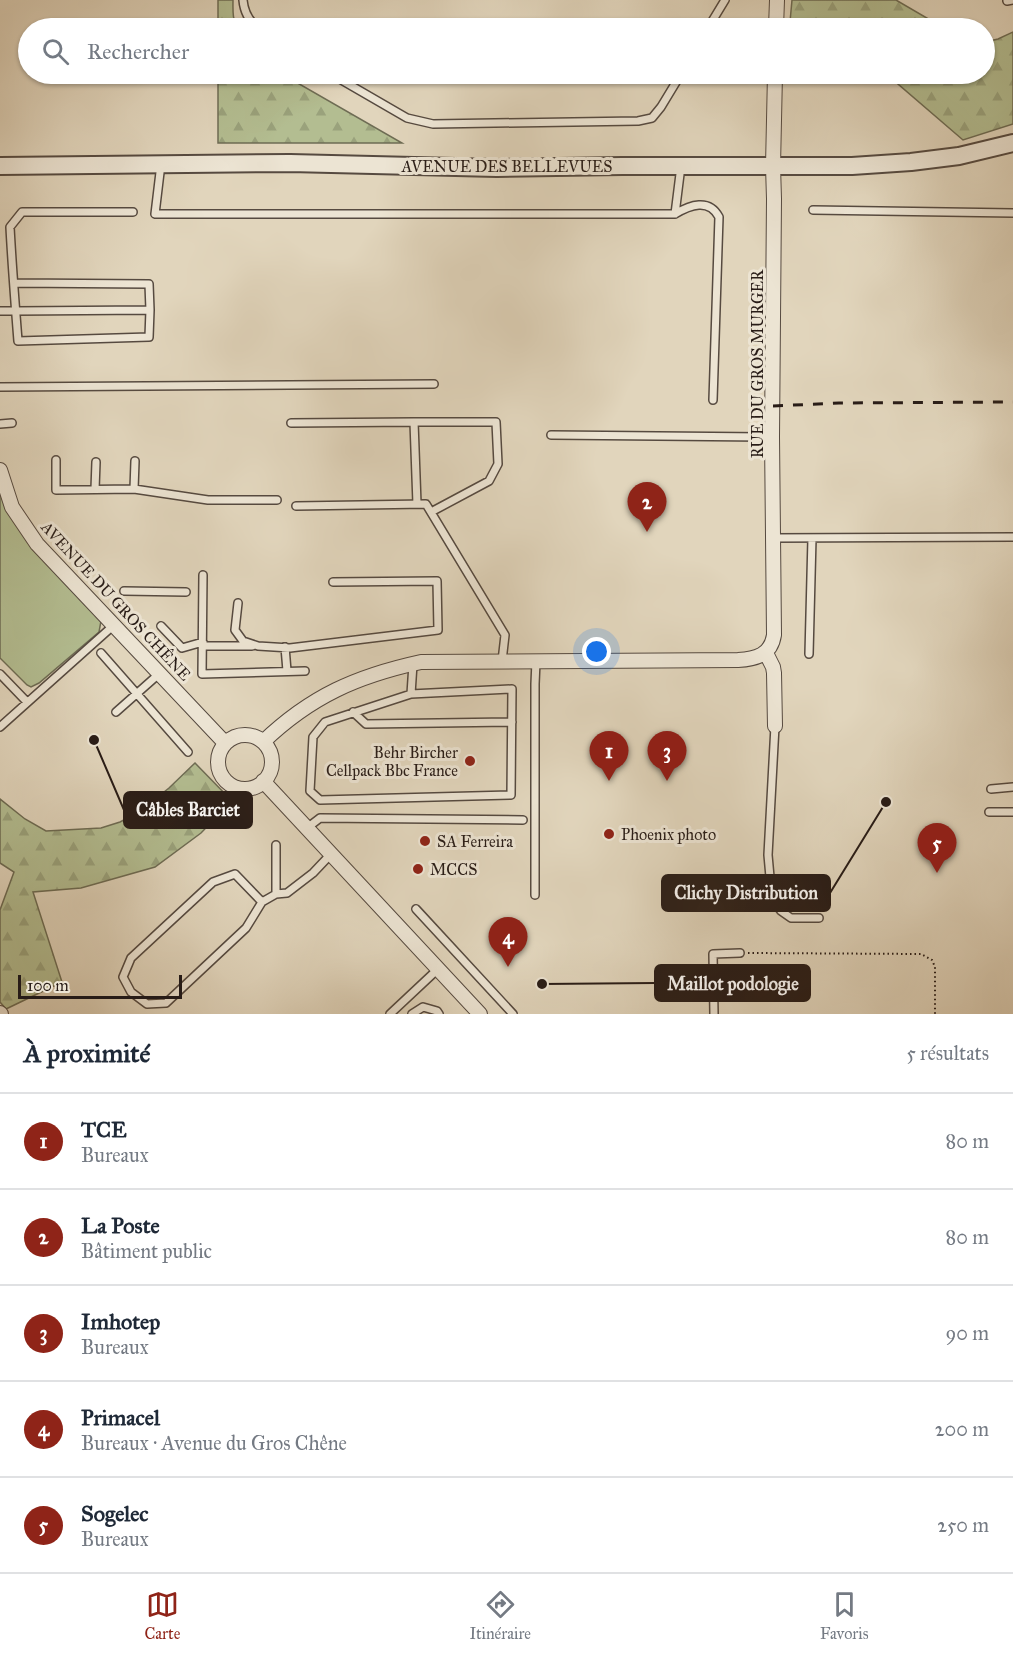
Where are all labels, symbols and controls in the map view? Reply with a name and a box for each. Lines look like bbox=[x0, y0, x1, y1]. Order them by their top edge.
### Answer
search box bbox=[18, 18, 995, 84]
icon: search bbox=[39, 35, 72, 68]
text: Rechercher bbox=[87, 38, 189, 65]
street label: AVENUE DES BELLEVUES bbox=[400, 157, 613, 176]
street label: RUE DU GROS MURGER bbox=[748, 269, 767, 458]
pin: 2 bbox=[628, 482, 666, 532]
street label: AVENUE DU GROS CHÊNE bbox=[37, 516, 195, 684]
your location bbox=[582, 637, 611, 666]
pin: 1 bbox=[590, 732, 628, 781]
pin: 3 bbox=[648, 732, 686, 781]
place label: Behr Bircher Cellpack Bbc France bbox=[326, 743, 458, 780]
marker: Behr Bircher Cellpack Bbc France bbox=[463, 754, 477, 768]
callout: Câbles Barciet bbox=[124, 792, 252, 828]
text: Câbles Barciet bbox=[136, 799, 241, 821]
pin: 5 bbox=[918, 824, 956, 873]
place label: Phoenix photo bbox=[621, 825, 716, 844]
marker: Phoenix photo bbox=[602, 827, 616, 841]
place label: SA Ferreira bbox=[437, 832, 513, 851]
marker: SA Ferreira bbox=[418, 834, 432, 848]
place label: MCCS bbox=[430, 860, 477, 879]
marker: MCCS bbox=[411, 862, 425, 876]
callout: Clichy Distribution bbox=[662, 875, 830, 911]
text: Clichy Distribution bbox=[674, 882, 818, 905]
pin: 4 bbox=[488, 918, 528, 967]
callout: Maillot podologie bbox=[655, 965, 810, 1001]
scale bar bbox=[18, 972, 182, 1000]
text: Maillot podologie bbox=[667, 973, 799, 996]
text: 100 m bbox=[27, 976, 69, 995]
text: À proximité bbox=[24, 1037, 150, 1069]
text: 5 résultats bbox=[907, 1041, 989, 1065]
text: TCE bbox=[81, 1116, 127, 1143]
text: 1 bbox=[40, 1129, 47, 1153]
text: 80 m bbox=[946, 1129, 989, 1153]
text: Bureaux bbox=[81, 1143, 149, 1167]
text: La Poste bbox=[81, 1212, 160, 1239]
text: 2 bbox=[39, 1225, 48, 1249]
text: 80 m bbox=[946, 1225, 989, 1249]
text: Bâtiment public bbox=[81, 1239, 212, 1263]
text: Imhotep bbox=[81, 1308, 160, 1335]
text: 3 bbox=[40, 1321, 48, 1345]
text: 90 m bbox=[946, 1321, 989, 1345]
text: Bureaux bbox=[81, 1335, 149, 1359]
text: Primacel bbox=[81, 1404, 160, 1431]
text: 4 bbox=[38, 1417, 49, 1441]
text: 200 m bbox=[935, 1417, 989, 1441]
text: Bureaux · Avenue du Gros Chêne bbox=[81, 1431, 347, 1455]
text: Sogelec bbox=[81, 1500, 149, 1527]
text: 5 bbox=[39, 1513, 48, 1537]
text: 250 m bbox=[937, 1513, 989, 1537]
text: Bureaux bbox=[81, 1527, 149, 1551]
tab: Carte bbox=[144, 1588, 180, 1643]
tab: Itinéraire bbox=[469, 1588, 531, 1643]
tab: Favoris bbox=[820, 1588, 869, 1643]

